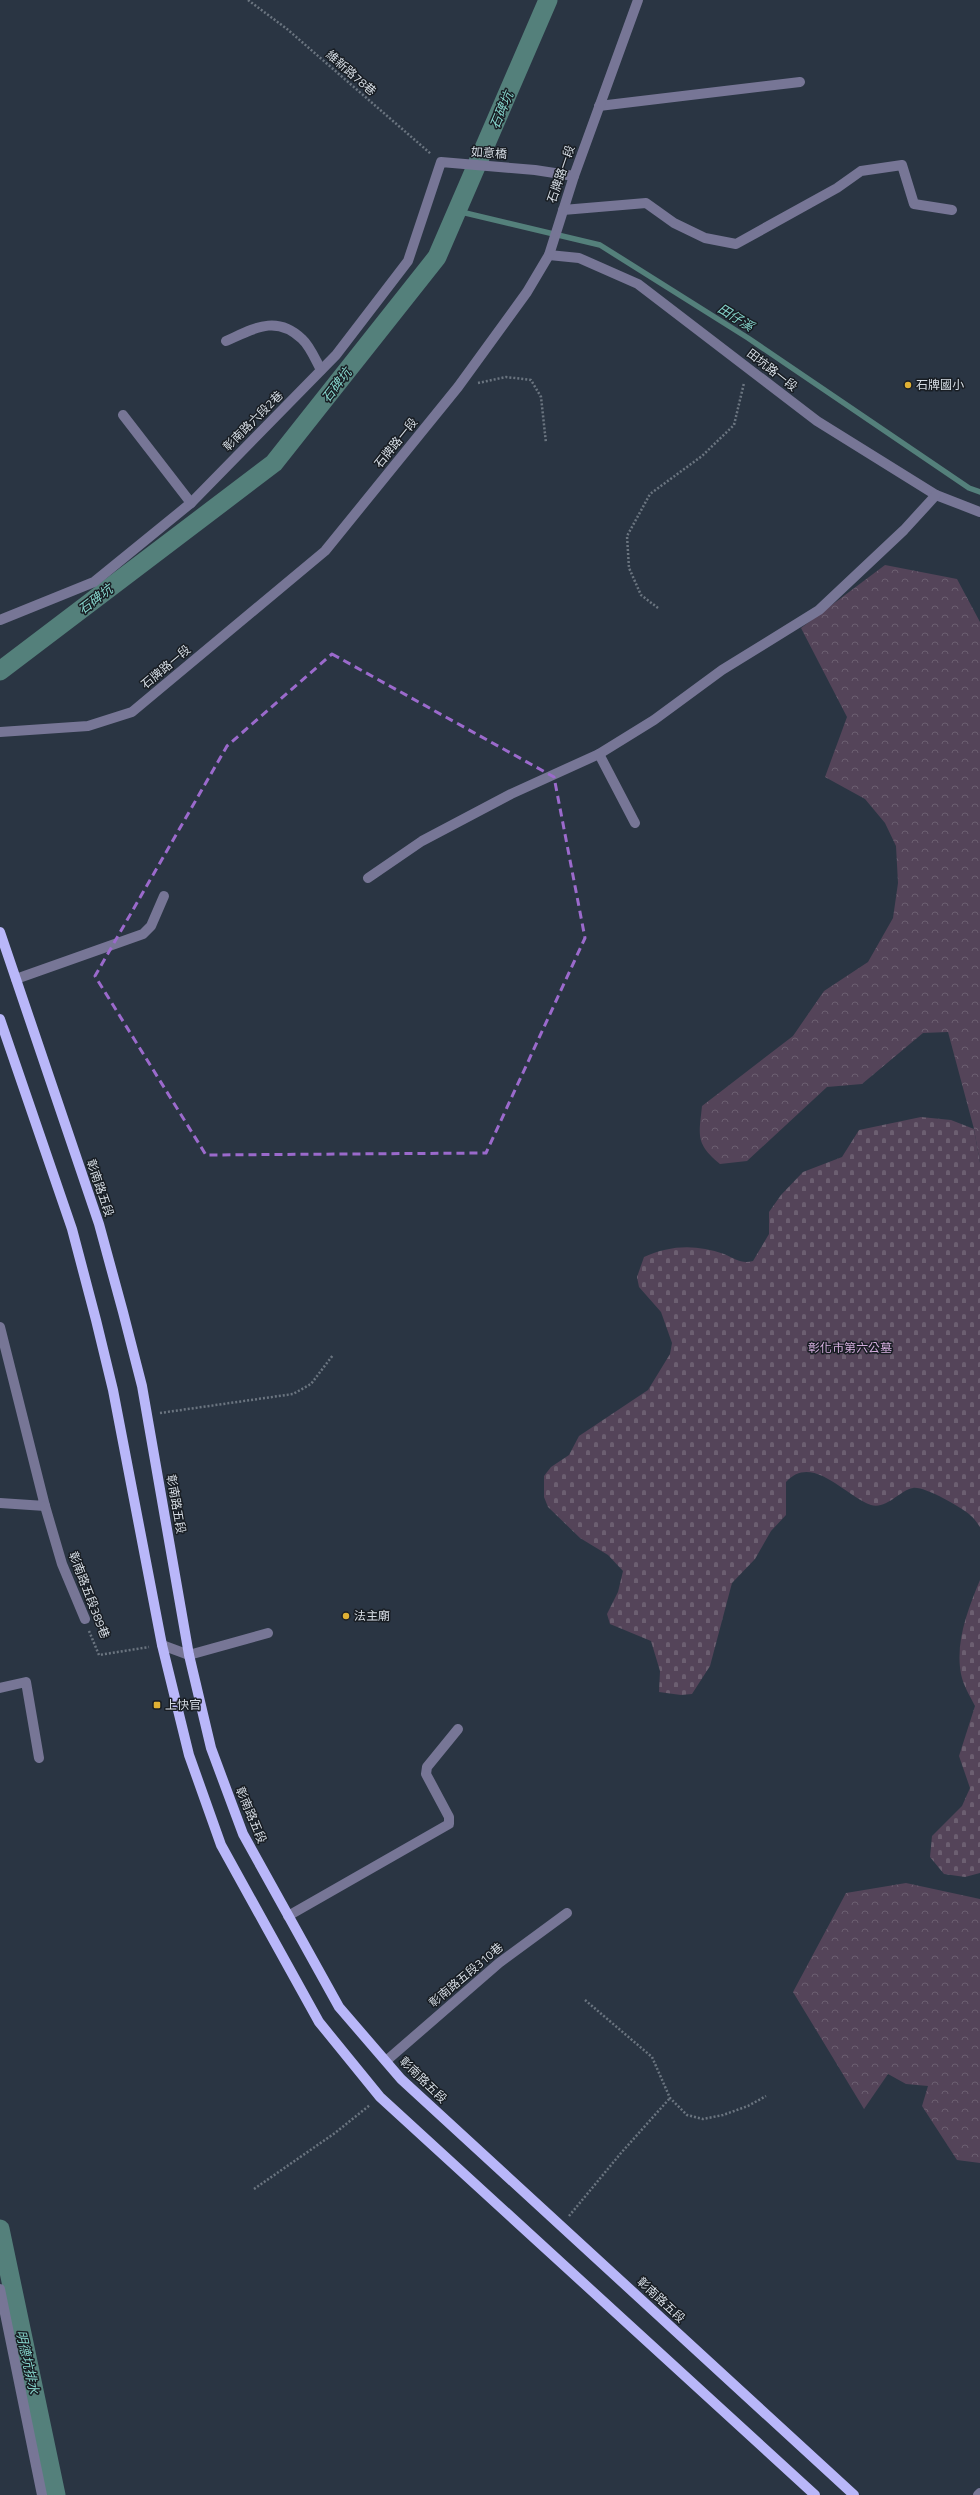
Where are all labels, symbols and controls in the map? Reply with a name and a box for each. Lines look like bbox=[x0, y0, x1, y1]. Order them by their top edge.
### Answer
street label: 維新路78巷 bbox=[322, 45, 381, 100]
water label: 石碑坑 bbox=[484, 86, 519, 132]
street label: 如意橋 bbox=[470, 142, 508, 163]
street label: 石牌路一段 bbox=[542, 142, 579, 205]
water label: 田仔溪 bbox=[714, 298, 760, 337]
street label: 田坑路一段 bbox=[743, 344, 802, 396]
water label: 石碑坑 bbox=[316, 362, 357, 407]
place label: 石牌國小 bbox=[916, 375, 964, 394]
marker: 石牌國小 bbox=[903, 380, 913, 390]
street label: 彰南路六段2巷 bbox=[218, 386, 287, 455]
street label: 石牌路一段 bbox=[369, 413, 422, 472]
water label: 石碑坑 bbox=[73, 578, 118, 619]
street label: 石牌路一段 bbox=[137, 640, 195, 693]
street label: 彰南路五段 bbox=[82, 1156, 119, 1219]
park label: 彰化市第六公墓 bbox=[808, 1338, 892, 1357]
street label: 彰南路五段 bbox=[162, 1473, 191, 1535]
street label: 彰南路五段389巷 bbox=[64, 1548, 115, 1641]
place label: 法主廟 bbox=[354, 1606, 390, 1625]
marker: 法主廟 bbox=[341, 1611, 351, 1621]
place label: 上快官 bbox=[165, 1695, 201, 1714]
marker: 上快官 bbox=[152, 1700, 162, 1710]
street label: 彰南路五段 bbox=[231, 1783, 272, 1846]
street label: 彰南路五段310巷 bbox=[424, 1938, 507, 2012]
street label: 彰南路五段 bbox=[395, 2052, 452, 2107]
street label: 彰南路五段 bbox=[633, 2272, 690, 2327]
water label: 明德坑排水 bbox=[11, 2328, 45, 2397]

